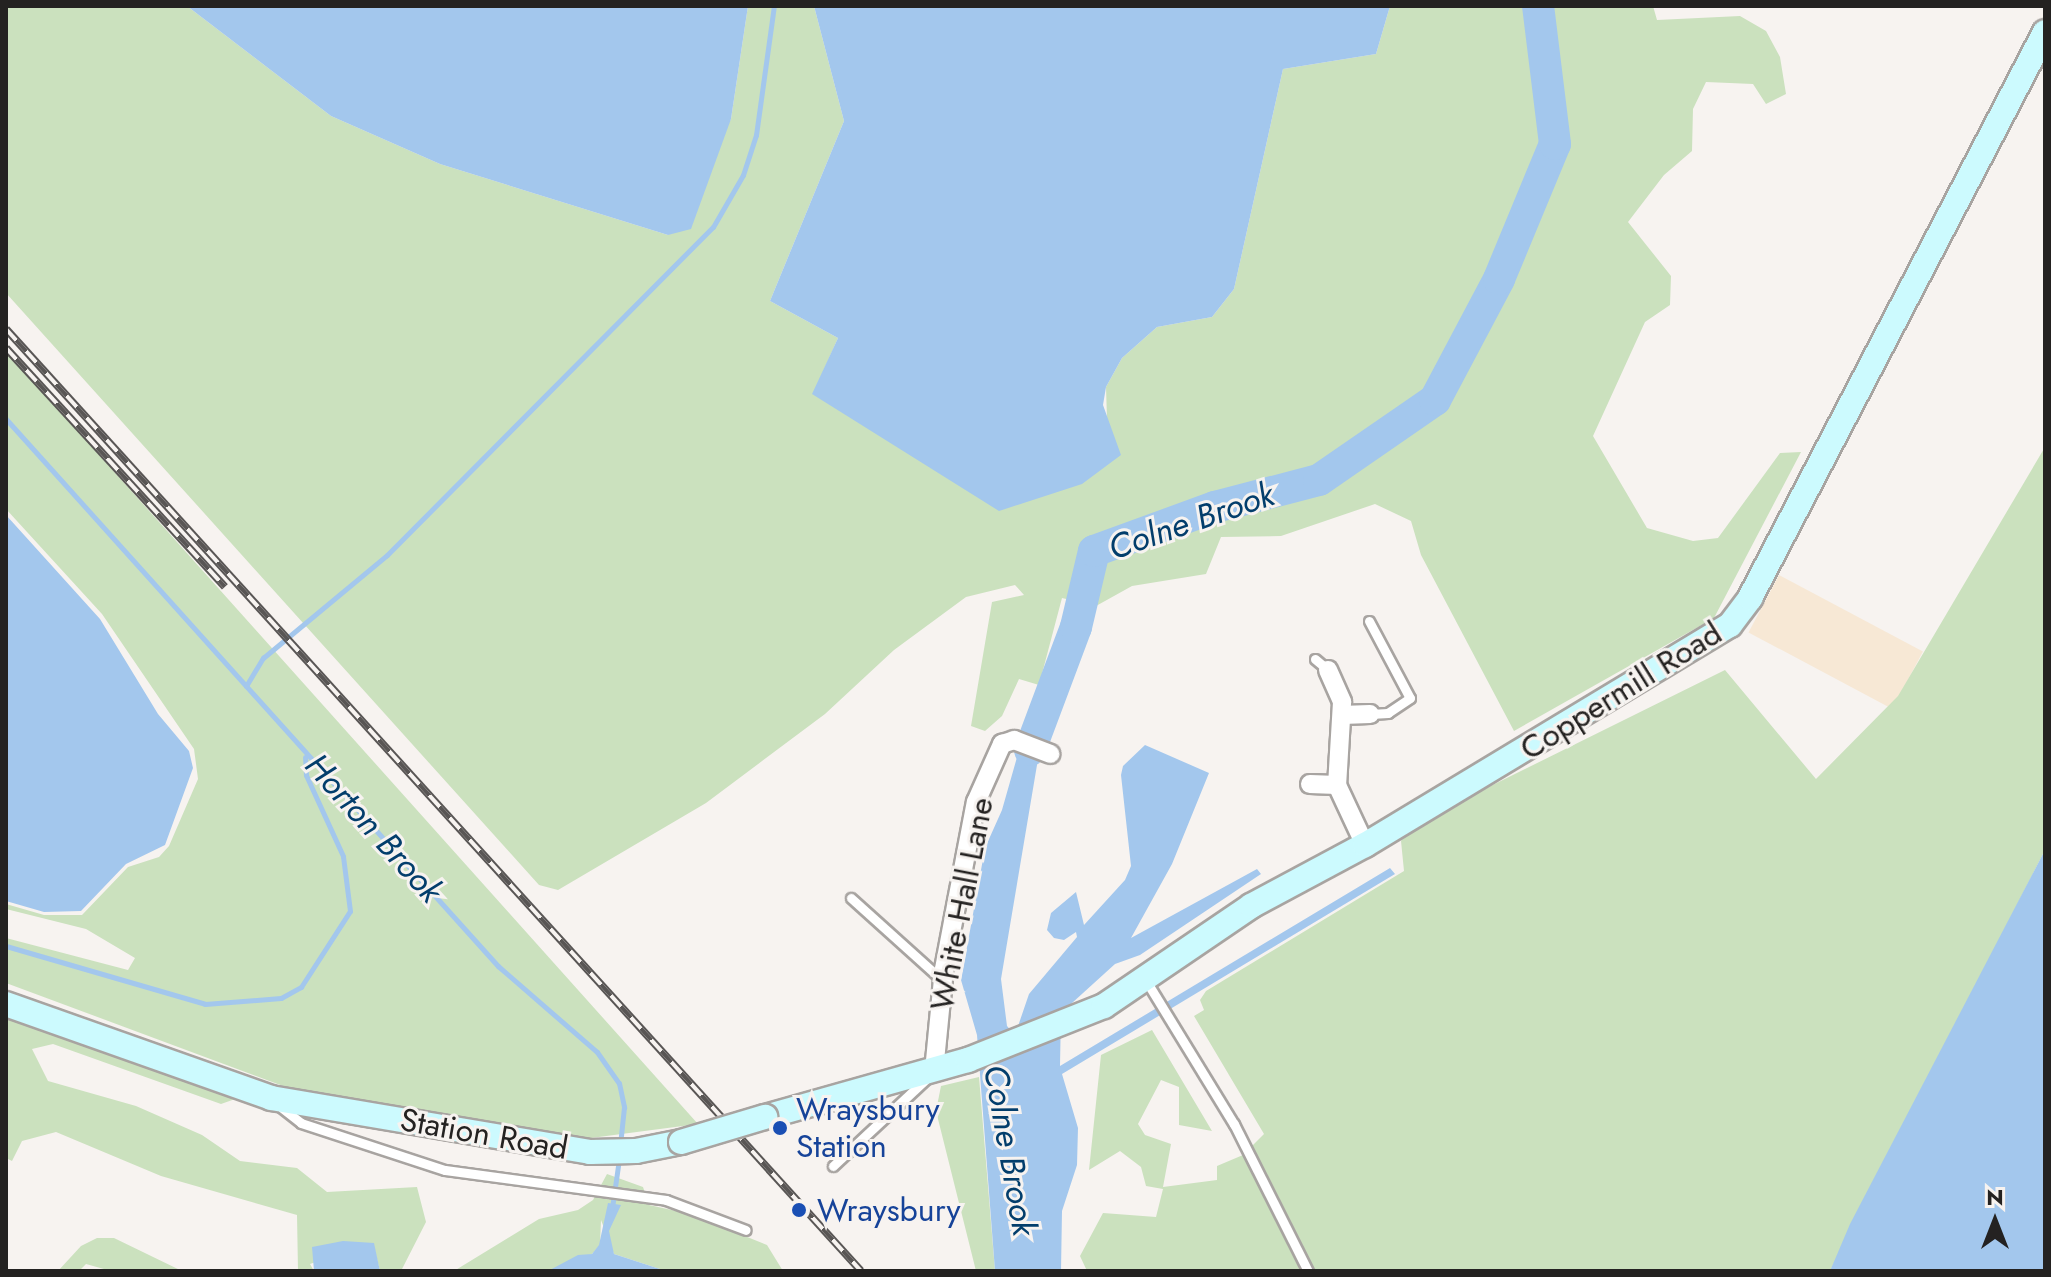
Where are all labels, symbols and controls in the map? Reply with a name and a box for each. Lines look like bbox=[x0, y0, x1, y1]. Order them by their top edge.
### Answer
water label: Colne Brook bbox=[1103, 474, 1279, 568]
street label: Coppermill Road bbox=[1513, 614, 1729, 768]
water label: Horton Brook bbox=[297, 745, 451, 911]
street label: White Hall Lane bbox=[923, 794, 1001, 1014]
water label: Colne Brook bbox=[975, 1061, 1045, 1239]
place label: Wraysbury Station bbox=[796, 1091, 940, 1166]
street label: Station Road bbox=[397, 1100, 571, 1168]
marker: Wraysbury Station bbox=[771, 1119, 789, 1137]
north arrow bbox=[1955, 1181, 2035, 1261]
text: N bbox=[1986, 1181, 2004, 1213]
place label: Wraysbury bbox=[817, 1191, 961, 1229]
marker: Wraysbury bbox=[788, 1199, 810, 1221]

